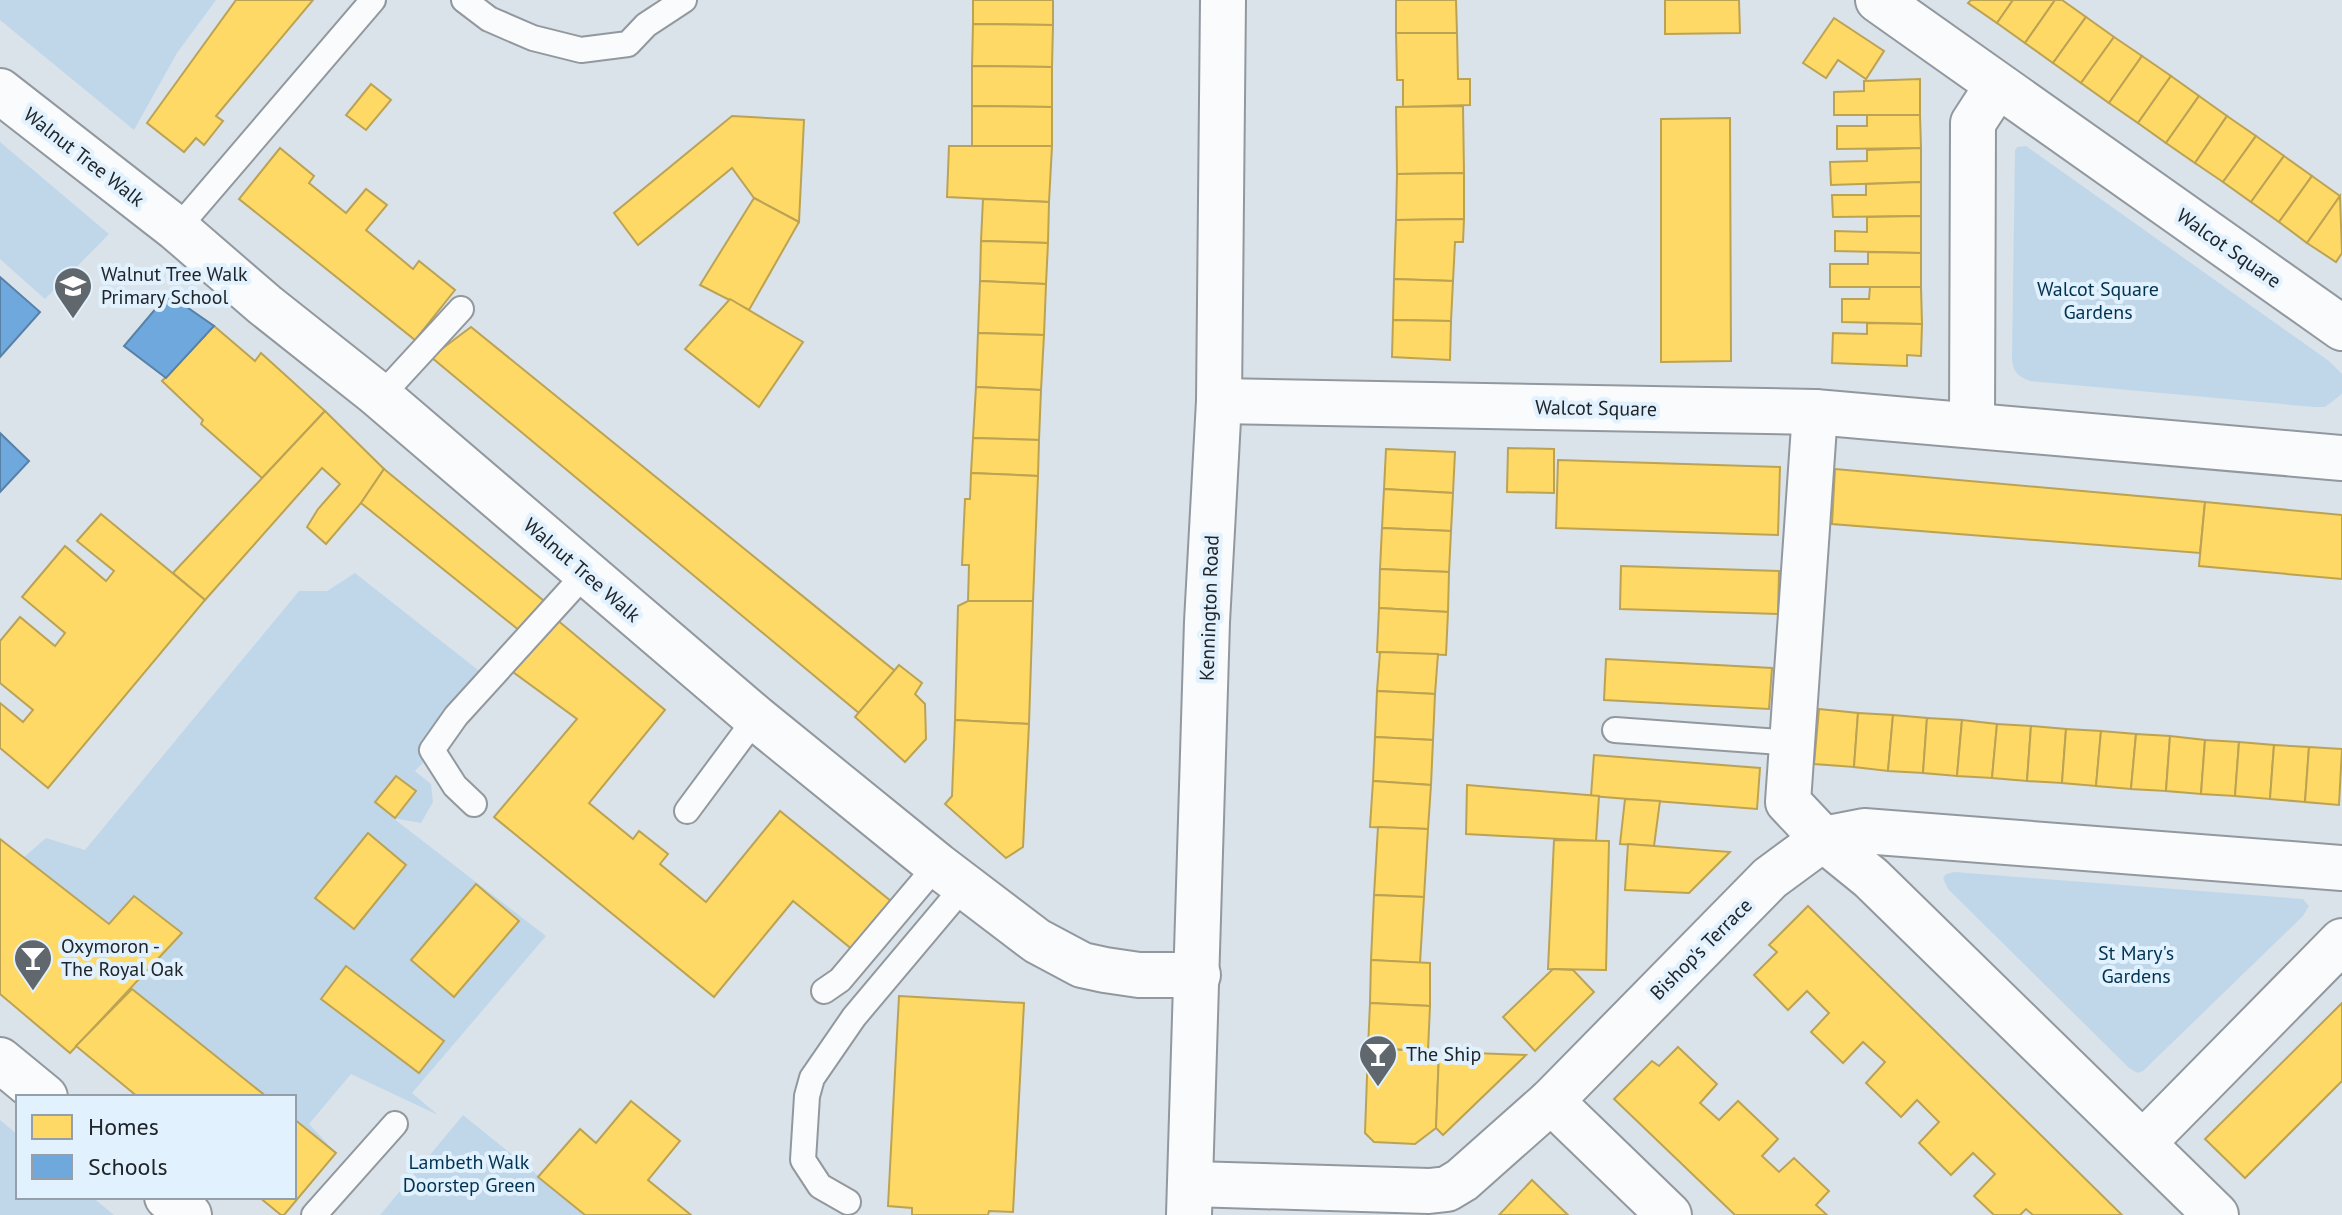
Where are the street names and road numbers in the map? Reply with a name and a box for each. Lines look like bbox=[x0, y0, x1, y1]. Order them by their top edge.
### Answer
street label: Walnut Tree Walk bbox=[18, 102, 150, 213]
street label: Walcot Square bbox=[2172, 202, 2286, 294]
street label: Walcot Square bbox=[1535, 394, 1657, 422]
street label: Walnut Tree Walk bbox=[518, 512, 646, 628]
street label: Kennington Road bbox=[1193, 534, 1225, 682]
street label: Bishop's Terrace bbox=[1644, 892, 1758, 1006]

